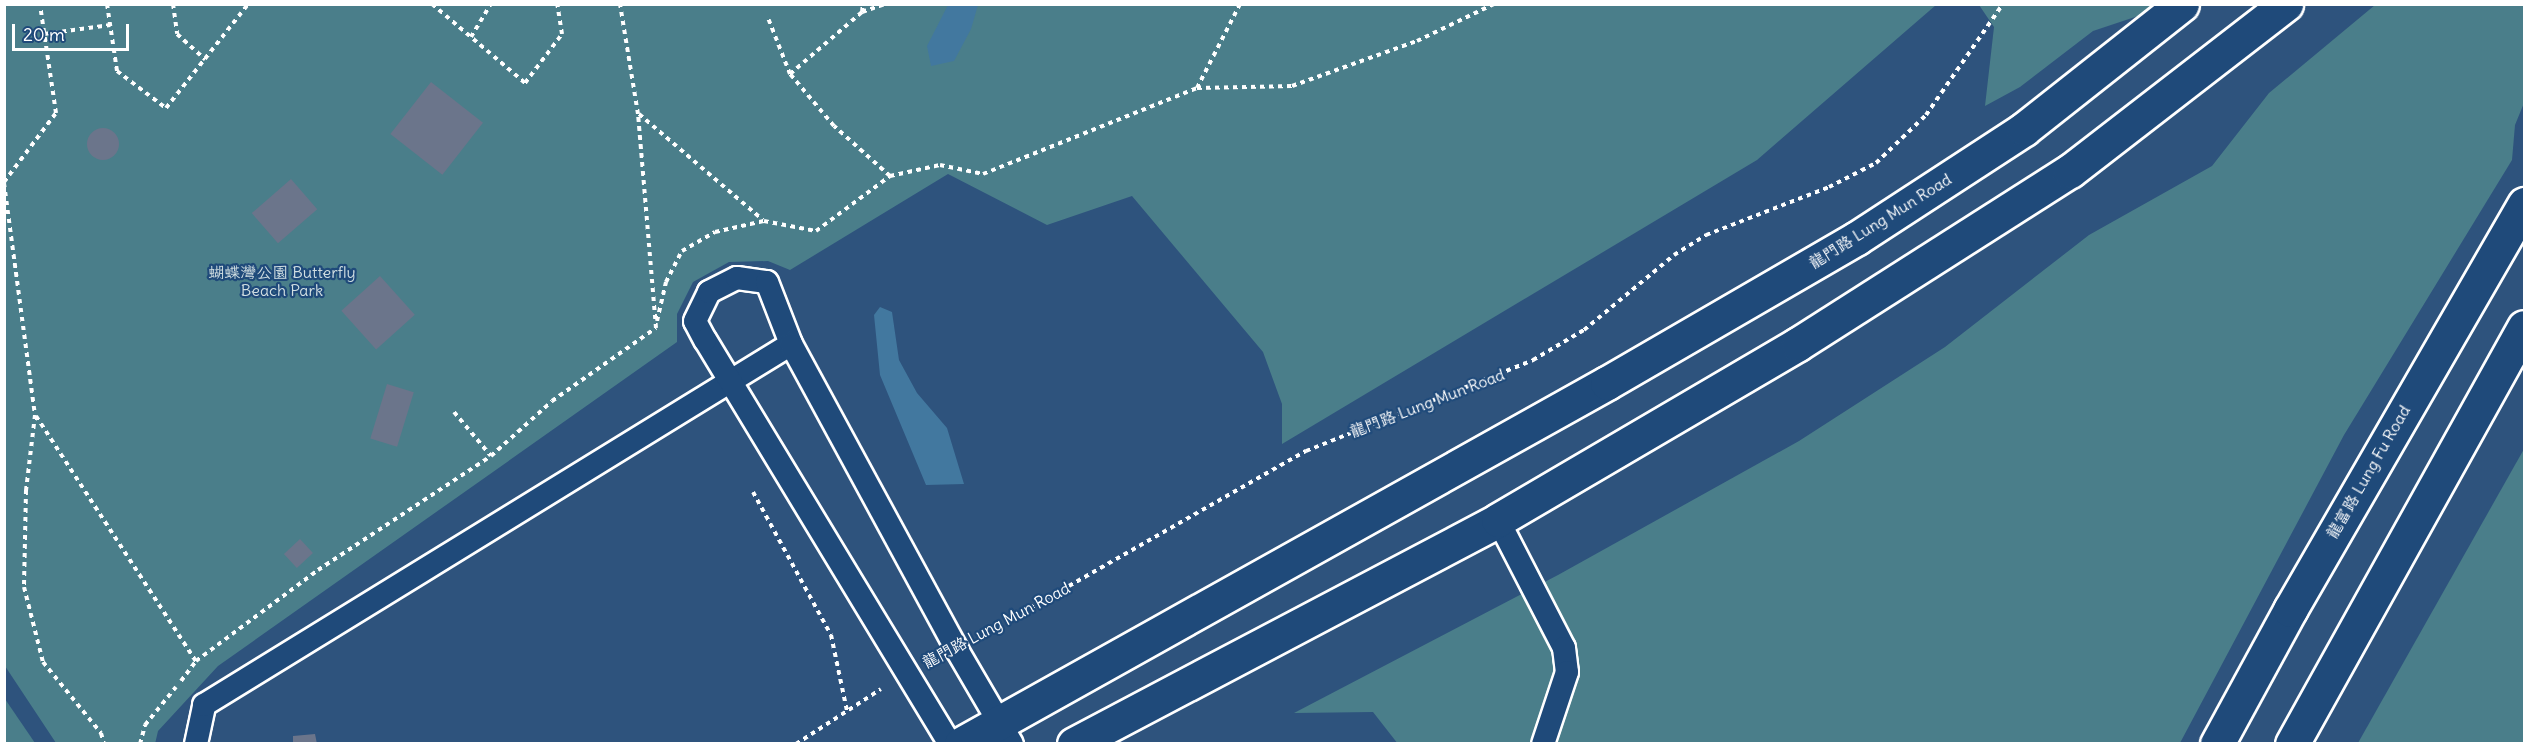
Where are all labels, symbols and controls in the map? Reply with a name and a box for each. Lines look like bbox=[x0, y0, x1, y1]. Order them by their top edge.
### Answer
scale bar bbox=[15, 12, 132, 50]
text: 20 m bbox=[23, 23, 65, 46]
street label: 龍門路 Lung Mun Road bbox=[1805, 169, 1955, 273]
park label: 蝴蝶灣公園 Butterfly Beach Park bbox=[208, 262, 356, 300]
street label: 龍門路 Lung Mun Road bbox=[1347, 365, 1507, 441]
street label: 龍富路 Lung Fu Road bbox=[2322, 402, 2414, 542]
street label: 龍門路 Lung Mun Road bbox=[919, 578, 1073, 672]

